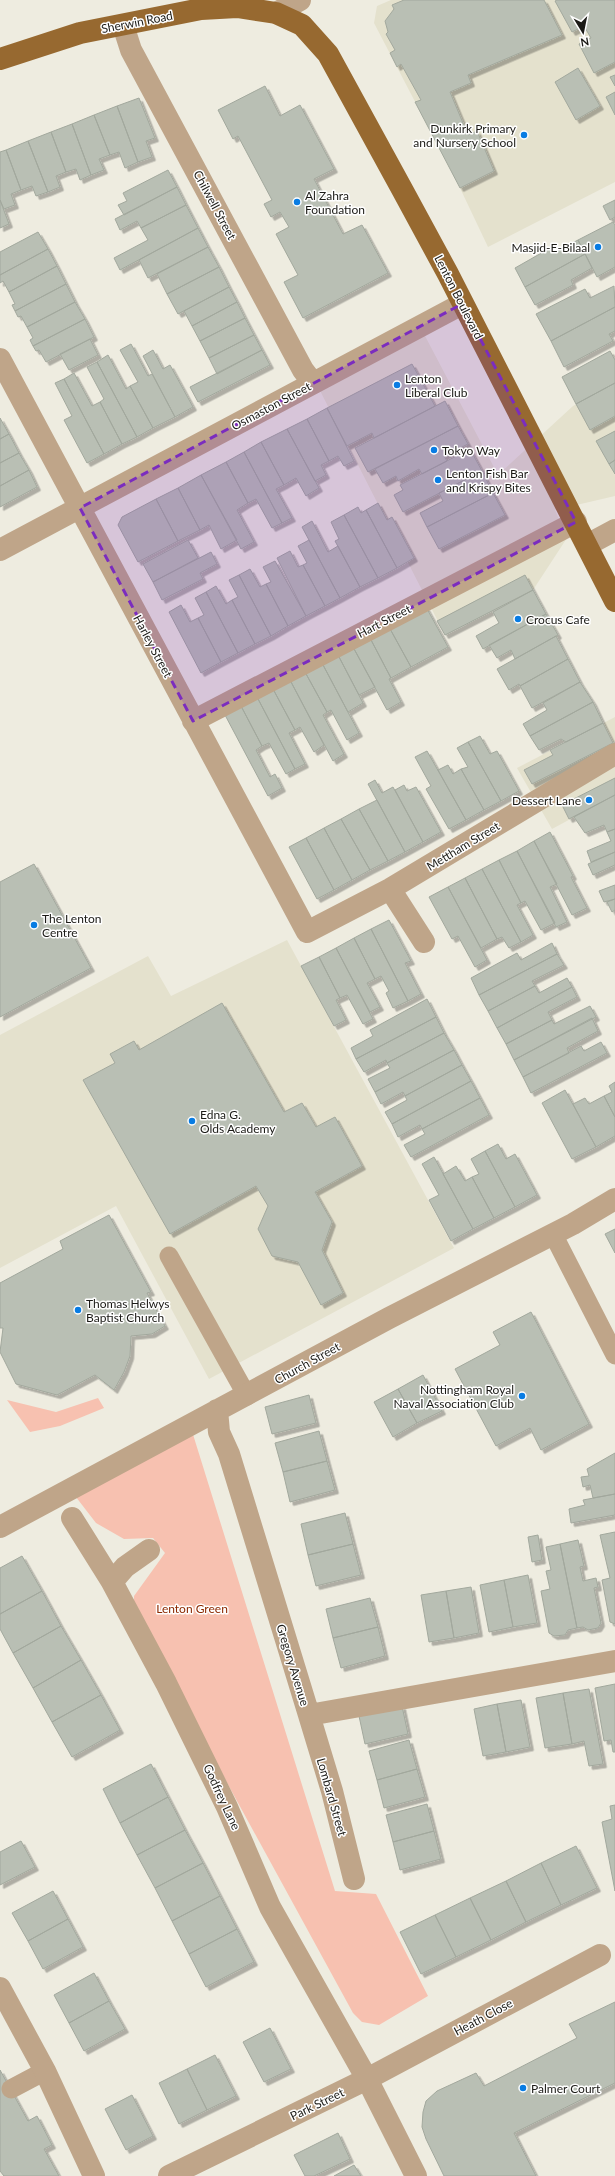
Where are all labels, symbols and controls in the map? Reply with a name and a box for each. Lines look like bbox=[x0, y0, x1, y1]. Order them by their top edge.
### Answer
street label: Sherwin Road bbox=[100, 8, 174, 36]
north arrow bbox=[563, 12, 603, 52]
text: N bbox=[580, 35, 590, 49]
place label: Dunkirk Primary and Nursery School bbox=[413, 121, 517, 150]
marker: Dunkirk Primary and Nursery School bbox=[519, 130, 529, 140]
street label: Chilwell Street bbox=[190, 168, 240, 243]
place label: Al Zahra Foundation bbox=[305, 188, 365, 217]
marker: Al Zahra Foundation bbox=[292, 197, 302, 207]
place label: Masjid-E-Bilaal bbox=[511, 240, 590, 255]
marker: Masjid-E-Bilaal bbox=[593, 242, 603, 252]
street label: Lenton Boulevard bbox=[431, 252, 487, 342]
place label: Lenton Liberal Club bbox=[405, 371, 468, 400]
street label: Osmaston Street bbox=[229, 378, 314, 433]
marker: Lenton Liberal Club bbox=[392, 380, 402, 390]
place label: Tokyo Way bbox=[442, 443, 501, 458]
marker: Tokyo Way bbox=[429, 445, 439, 455]
place label: Lenton Fish Bar and Krispy Bites bbox=[446, 466, 531, 495]
marker: Lenton Fish Bar and Krispy Bites bbox=[433, 475, 443, 485]
street label: Hart Street bbox=[355, 601, 414, 641]
street label: Harley Street bbox=[130, 612, 176, 681]
place label: Crocus Cafe bbox=[526, 612, 590, 627]
marker: Crocus Cafe bbox=[513, 614, 523, 624]
place label: Dessert Lane bbox=[512, 793, 581, 808]
marker: Dessert Lane bbox=[584, 795, 594, 805]
street label: Mettham Street bbox=[424, 818, 503, 874]
place label: The Lenton Centre bbox=[42, 911, 102, 940]
marker: The Lenton Centre bbox=[29, 920, 39, 930]
place label: Edna G. Olds Academy bbox=[200, 1107, 276, 1136]
marker: Edna G. Olds Academy bbox=[187, 1116, 197, 1126]
place label: Thomas Helwys Baptist Church bbox=[86, 1296, 169, 1325]
marker: Thomas Helwys Baptist Church bbox=[73, 1305, 83, 1315]
street label: Church Street bbox=[272, 1339, 343, 1387]
place label: Nottingham Royal Naval Association Club bbox=[394, 1382, 514, 1411]
marker: Nottingham Royal Naval Association Club bbox=[517, 1391, 527, 1401]
park label: Lenton Green bbox=[156, 1601, 228, 1616]
street label: Gregory Avenue bbox=[273, 1622, 313, 1708]
street label: Lombard Street bbox=[314, 1756, 351, 1838]
street label: Godfrey Lane bbox=[200, 1762, 244, 1832]
street label: Heath Close bbox=[451, 1995, 515, 2039]
place label: Palmer Court bbox=[531, 2081, 601, 2096]
marker: Palmer Court bbox=[518, 2083, 528, 2093]
street label: Park Street bbox=[288, 2084, 347, 2123]

